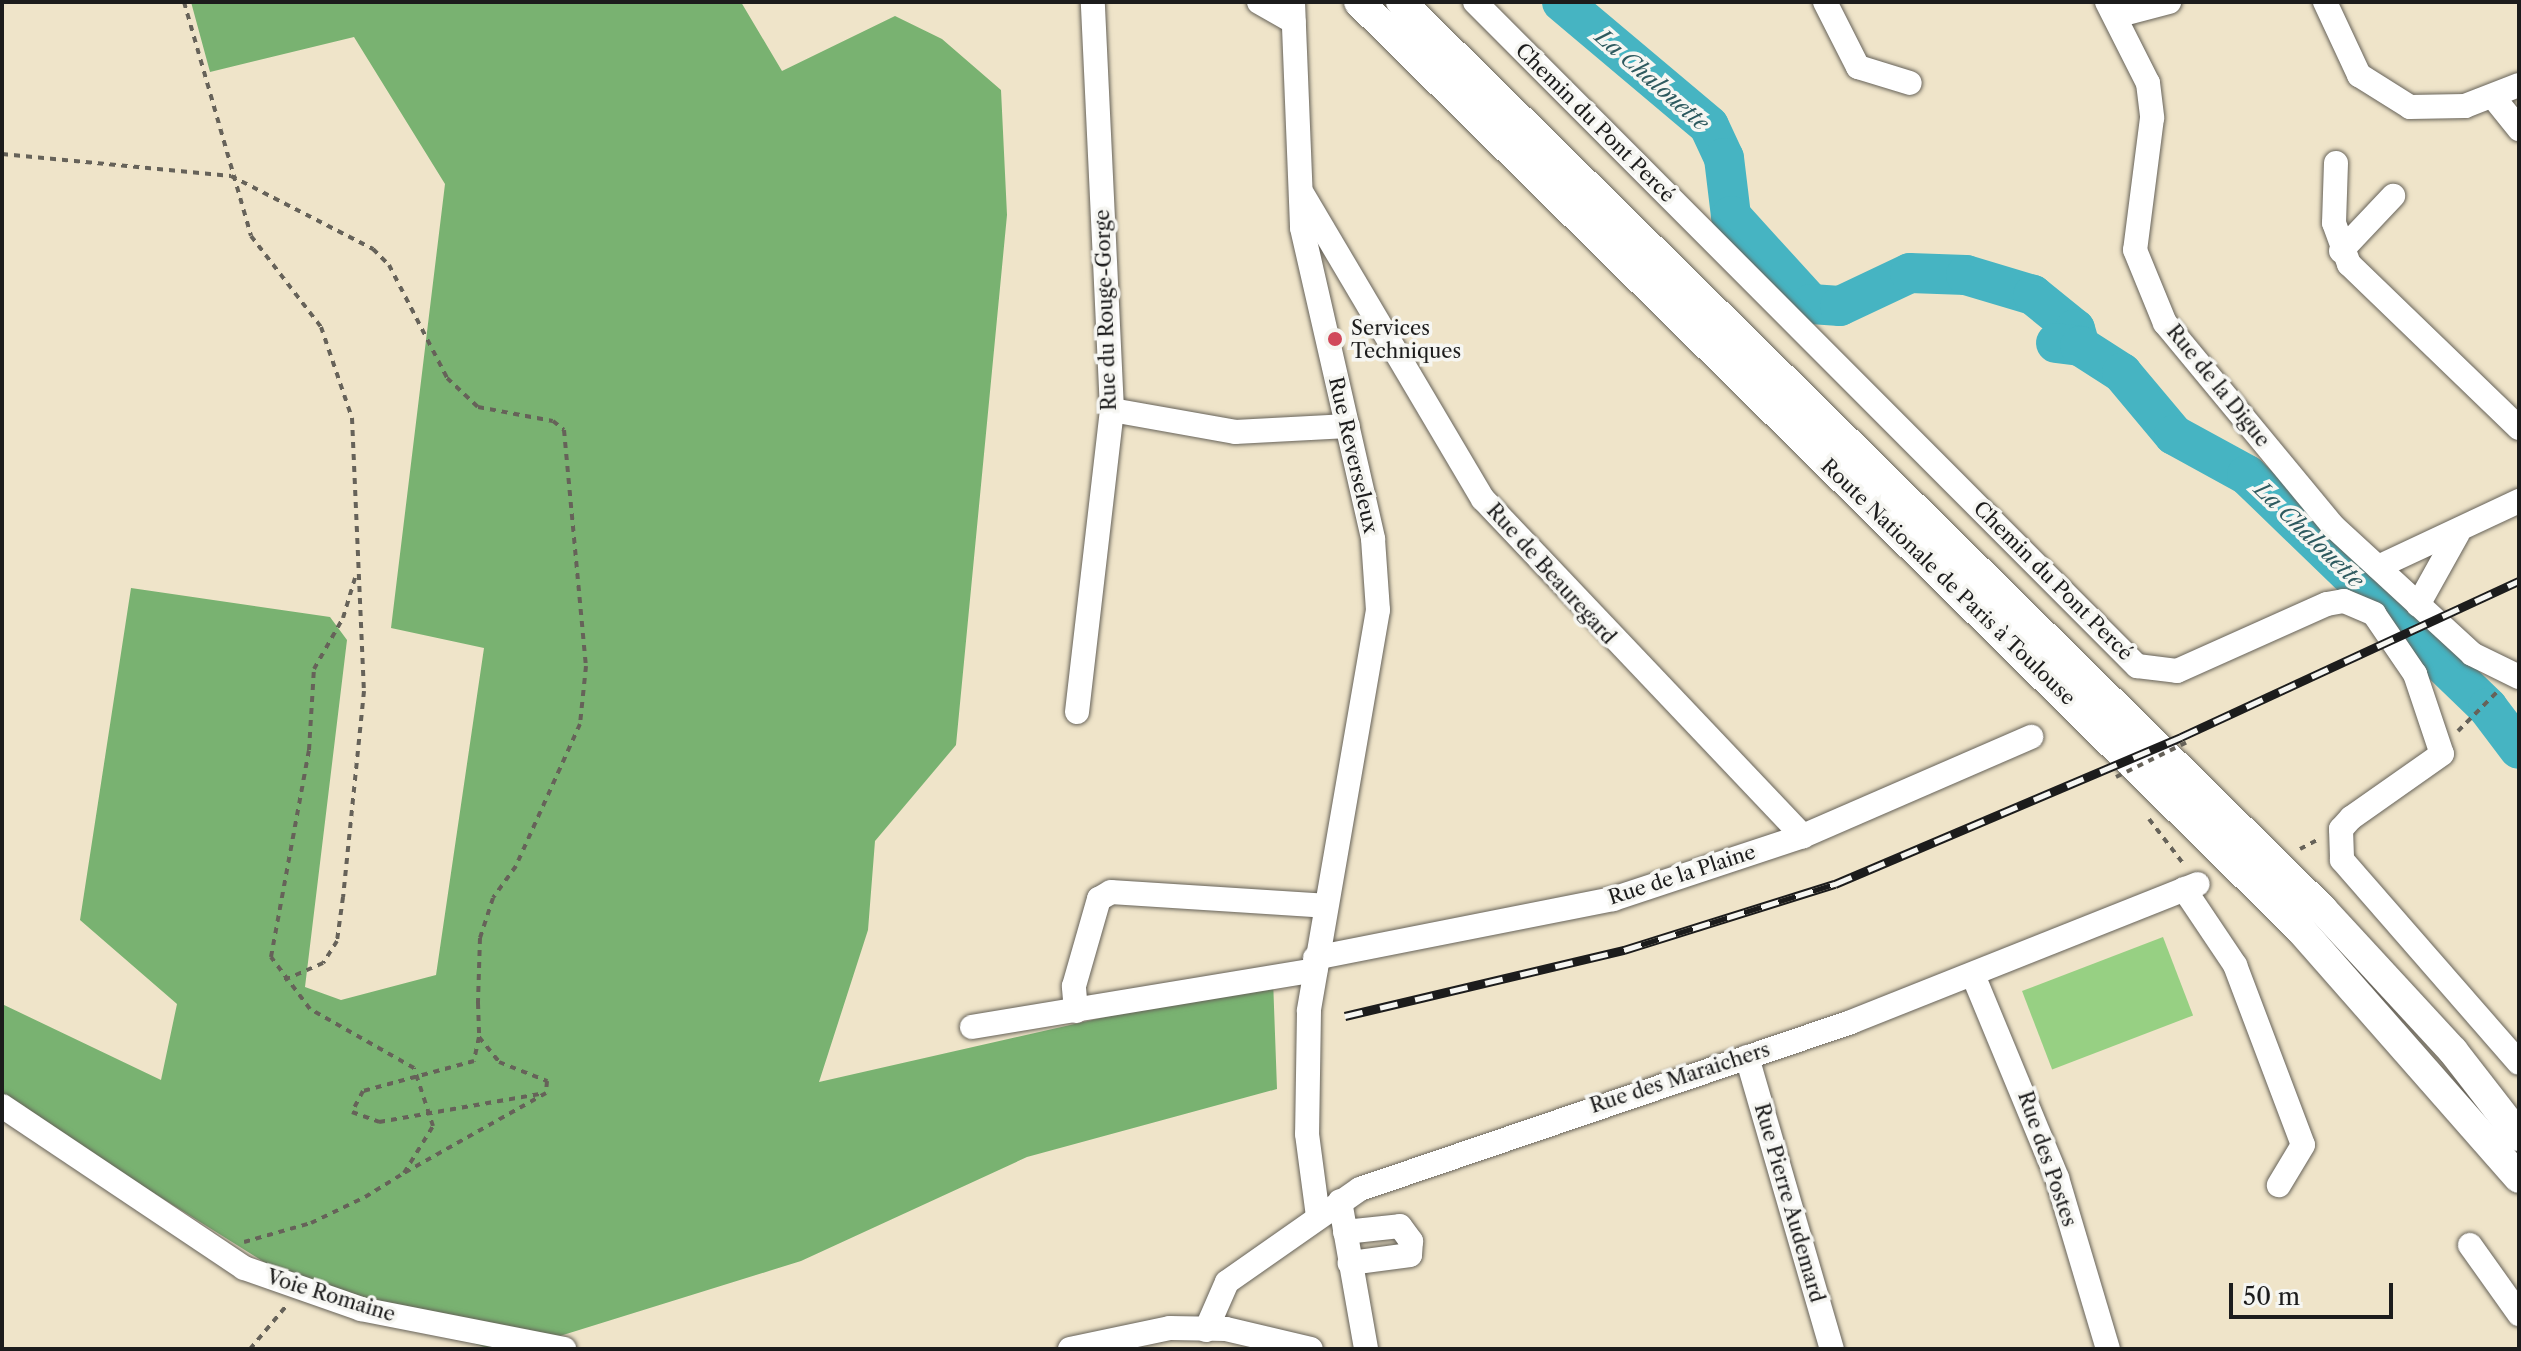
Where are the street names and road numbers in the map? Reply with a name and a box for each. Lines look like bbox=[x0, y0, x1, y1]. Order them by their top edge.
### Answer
street label: Chemin du Pont Percé bbox=[1510, 38, 1680, 208]
street label: Rue du Rouge-Gorge bbox=[1090, 209, 1122, 411]
street label: Rue de la Digue bbox=[2161, 320, 2275, 452]
street label: Rue Reverseleux bbox=[1323, 374, 1383, 536]
street label: Route Nationale de Paris à Toulouse bbox=[1816, 454, 2080, 710]
street label: Chemin du Pont Percé bbox=[1968, 496, 2138, 666]
street label: Rue de Beauregard bbox=[1482, 499, 1620, 649]
street label: Rue de la Plaine bbox=[1605, 840, 1759, 910]
street label: Rue des Maraichers bbox=[1587, 1038, 1773, 1118]
street label: Rue des Postes bbox=[2013, 1088, 2081, 1230]
street label: Rue Pierre Audemard bbox=[1749, 1100, 1829, 1306]
street label: Voie Romaine bbox=[264, 1265, 398, 1327]

